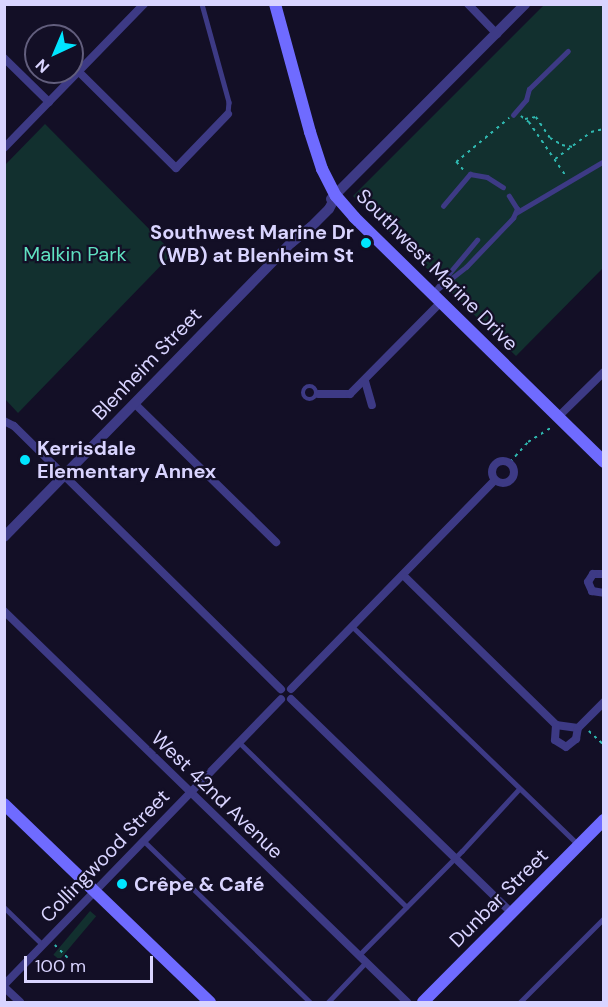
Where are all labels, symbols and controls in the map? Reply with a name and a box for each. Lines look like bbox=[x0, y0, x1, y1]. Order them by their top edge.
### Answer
north arrow bbox=[24, 24, 84, 84]
text: N bbox=[31, 54, 54, 77]
street label: Southwest Marine Drive bbox=[351, 184, 523, 356]
place label: Southwest Marine Dr (WB) at Blenheim St bbox=[150, 220, 354, 267]
marker: Southwest Marine Dr (WB) at Blenheim St bbox=[359, 236, 373, 250]
park label: Malkin Park bbox=[23, 242, 127, 266]
street label: Blenheim Street bbox=[87, 303, 207, 425]
place label: Kerrisdale Elementary Annex bbox=[37, 436, 216, 483]
marker: Kerrisdale Elementary Annex bbox=[18, 453, 32, 467]
street label: West 42nd Avenue bbox=[146, 726, 288, 864]
street label: Collingwood Street bbox=[35, 784, 175, 928]
street label: Dunbar Street bbox=[445, 844, 553, 952]
place label: Crêpe & Café bbox=[134, 872, 265, 896]
marker: Crêpe & Café bbox=[115, 877, 129, 891]
scale bar bbox=[27, 944, 156, 982]
text: 100 m bbox=[35, 954, 86, 978]

